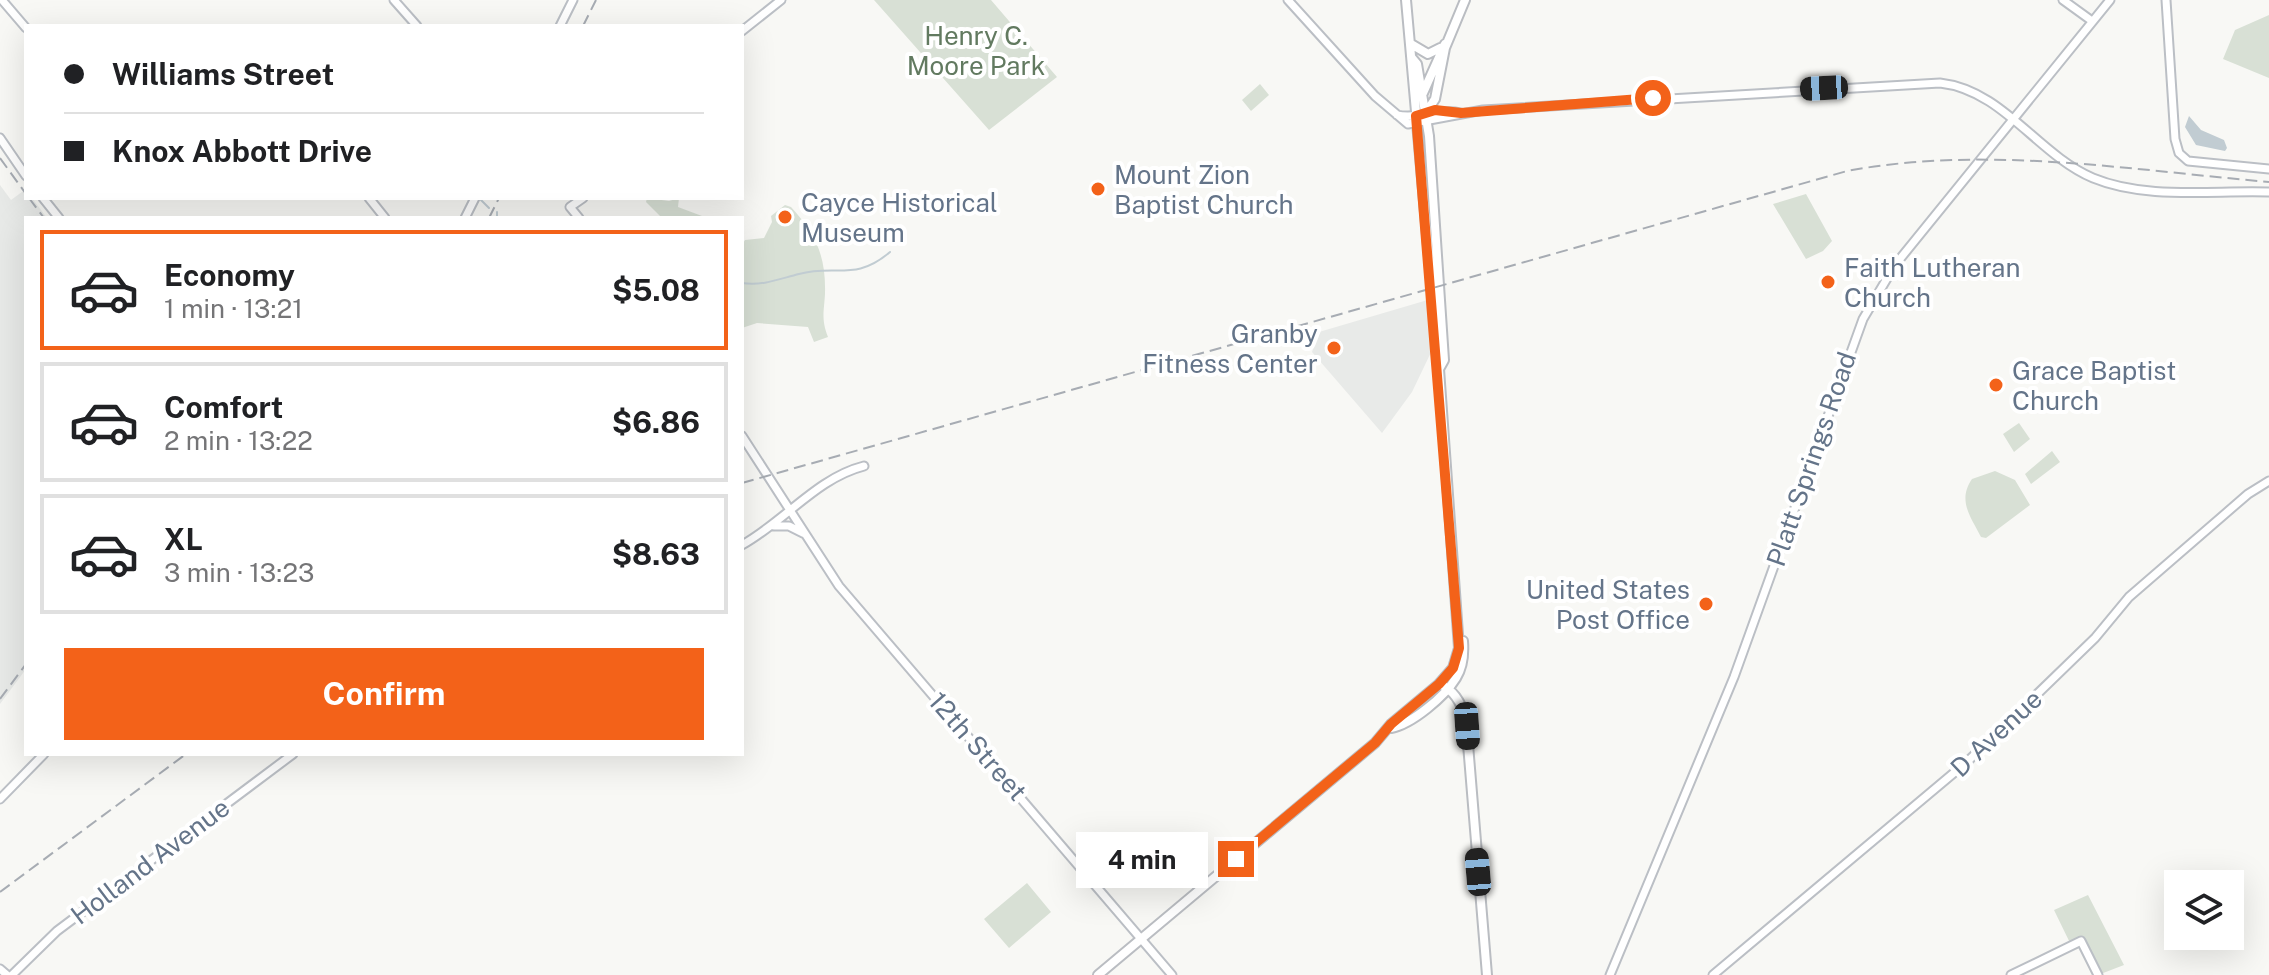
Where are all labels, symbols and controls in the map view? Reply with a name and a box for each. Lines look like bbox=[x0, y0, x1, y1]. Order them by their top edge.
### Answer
park label: Henry C. Moore Park bbox=[907, 20, 1045, 81]
text: Williams Street bbox=[112, 56, 334, 92]
car bbox=[1799, 75, 1849, 101]
route start bbox=[1635, 80, 1671, 116]
text: Knox Abbott Drive bbox=[112, 133, 372, 169]
place label: Mount Zion Baptist Church bbox=[1114, 159, 1294, 220]
marker: Mount Zion Baptist Church bbox=[1089, 180, 1107, 198]
place label: Cayce Historical Museum bbox=[801, 187, 998, 248]
marker: Cayce Historical Museum bbox=[776, 208, 794, 226]
place label: Faith Lutheran Church bbox=[1844, 252, 2020, 313]
icon: car bbox=[68, 254, 140, 326]
text: Economy bbox=[164, 257, 295, 293]
text: $5.08 bbox=[612, 272, 700, 308]
marker: Faith Lutheran Church bbox=[1819, 273, 1837, 291]
text: 1 min · 13:21 bbox=[164, 293, 303, 324]
place label: Granby Fitness Center bbox=[1142, 318, 1318, 379]
marker: Granby Fitness Center bbox=[1325, 339, 1343, 357]
street label: Platt Springs Road bbox=[1760, 348, 1862, 570]
place label: Grace Baptist Church bbox=[2012, 355, 2176, 416]
marker: Grace Baptist Church bbox=[1987, 376, 2005, 394]
icon: car bbox=[68, 386, 140, 458]
text: Comfort bbox=[164, 389, 283, 425]
text: $6.86 bbox=[612, 404, 700, 440]
text: 2 min · 13:22 bbox=[164, 425, 313, 456]
icon: car bbox=[68, 518, 140, 590]
text: XL bbox=[164, 521, 203, 557]
text: $8.63 bbox=[612, 536, 700, 572]
text: 3 min · 13:23 bbox=[164, 557, 314, 588]
place label: United States Post Office bbox=[1526, 574, 1690, 635]
marker: United States Post Office bbox=[1697, 595, 1715, 613]
button: Confirm bbox=[64, 648, 704, 740]
street label: D Avenue bbox=[1944, 683, 2048, 783]
street label: 12th Street bbox=[923, 685, 1033, 807]
car bbox=[1453, 701, 1481, 751]
street label: Holland Avenue bbox=[65, 791, 235, 931]
callout: 4 min bbox=[1076, 831, 1208, 887]
route end bbox=[1218, 841, 1254, 877]
text: 4 min bbox=[1108, 844, 1176, 875]
car bbox=[1464, 847, 1492, 897]
map controls bbox=[2164, 870, 2244, 950]
button: layers bbox=[2164, 870, 2244, 950]

